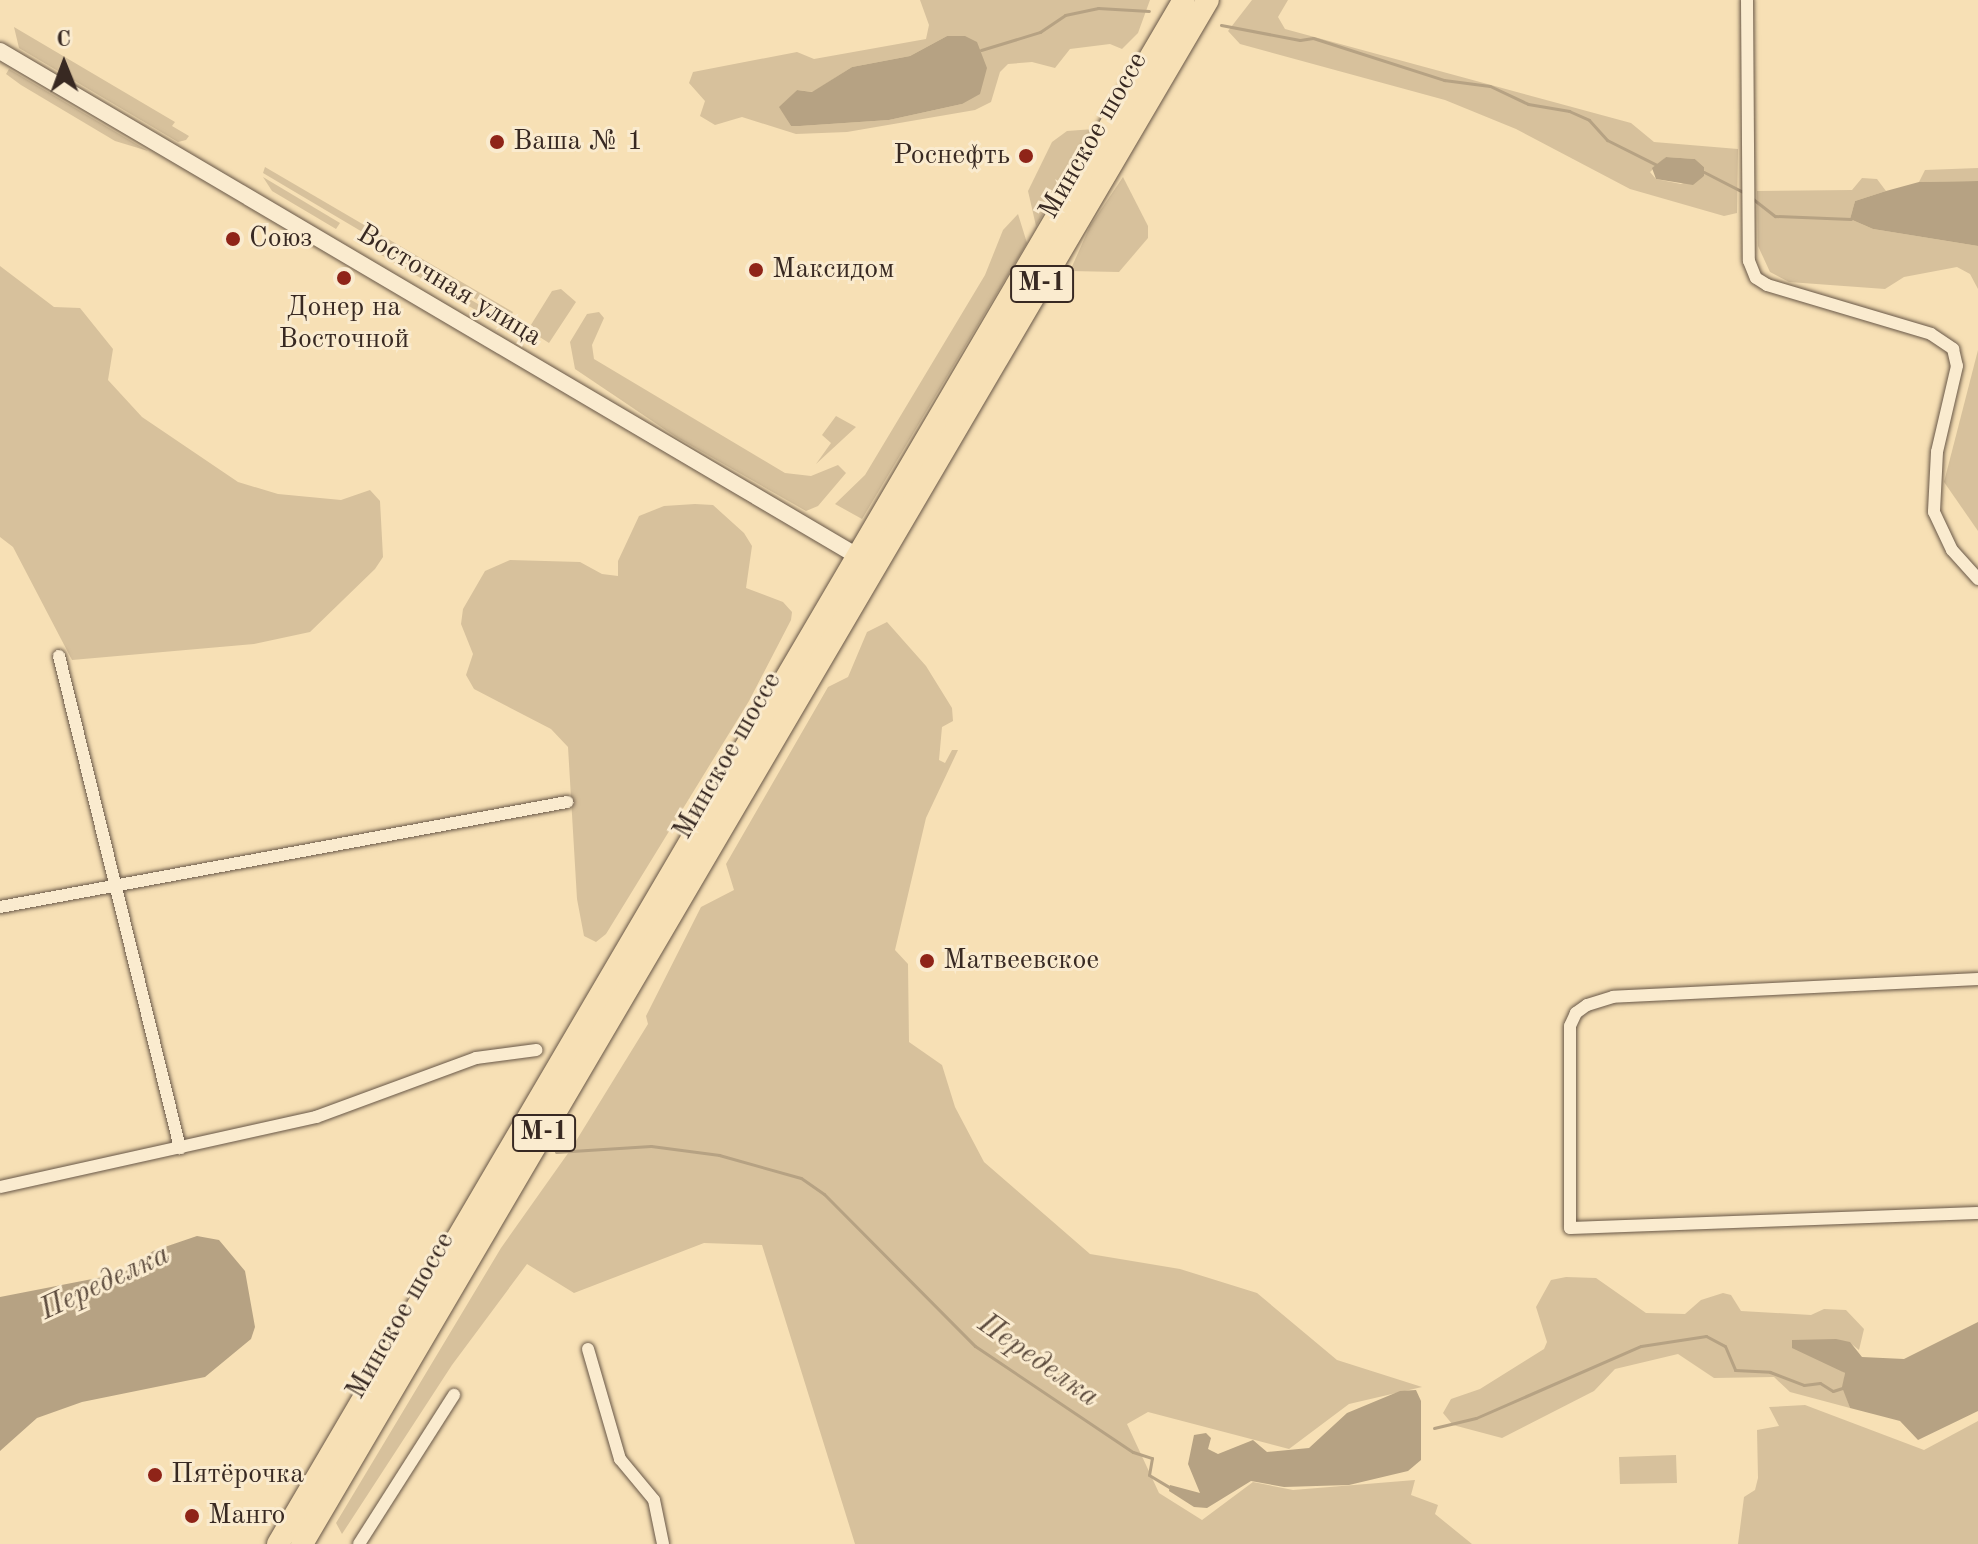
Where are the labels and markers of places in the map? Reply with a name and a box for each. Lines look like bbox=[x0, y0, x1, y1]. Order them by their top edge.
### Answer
place label: Ваша № 1 bbox=[513, 125, 643, 159]
marker: Ваша № 1 bbox=[488, 133, 506, 151]
place label: Роснефть bbox=[893, 139, 1010, 173]
marker: Роснефть bbox=[1017, 147, 1035, 165]
place label: Союз bbox=[249, 222, 312, 256]
marker: Союз bbox=[224, 230, 242, 248]
place label: Максидом bbox=[772, 253, 894, 287]
marker: Максидом bbox=[747, 261, 765, 279]
marker: Донер на Восточной bbox=[335, 269, 353, 287]
place label: Донер на Восточной bbox=[279, 291, 409, 357]
place label: Матвеевское bbox=[943, 944, 1099, 978]
marker: Матвеевское bbox=[918, 952, 936, 970]
place label: Пятёрочка bbox=[171, 1458, 304, 1492]
marker: Пятёрочка bbox=[146, 1466, 164, 1484]
place label: Манго bbox=[208, 1499, 285, 1533]
marker: Манго bbox=[183, 1507, 201, 1525]

